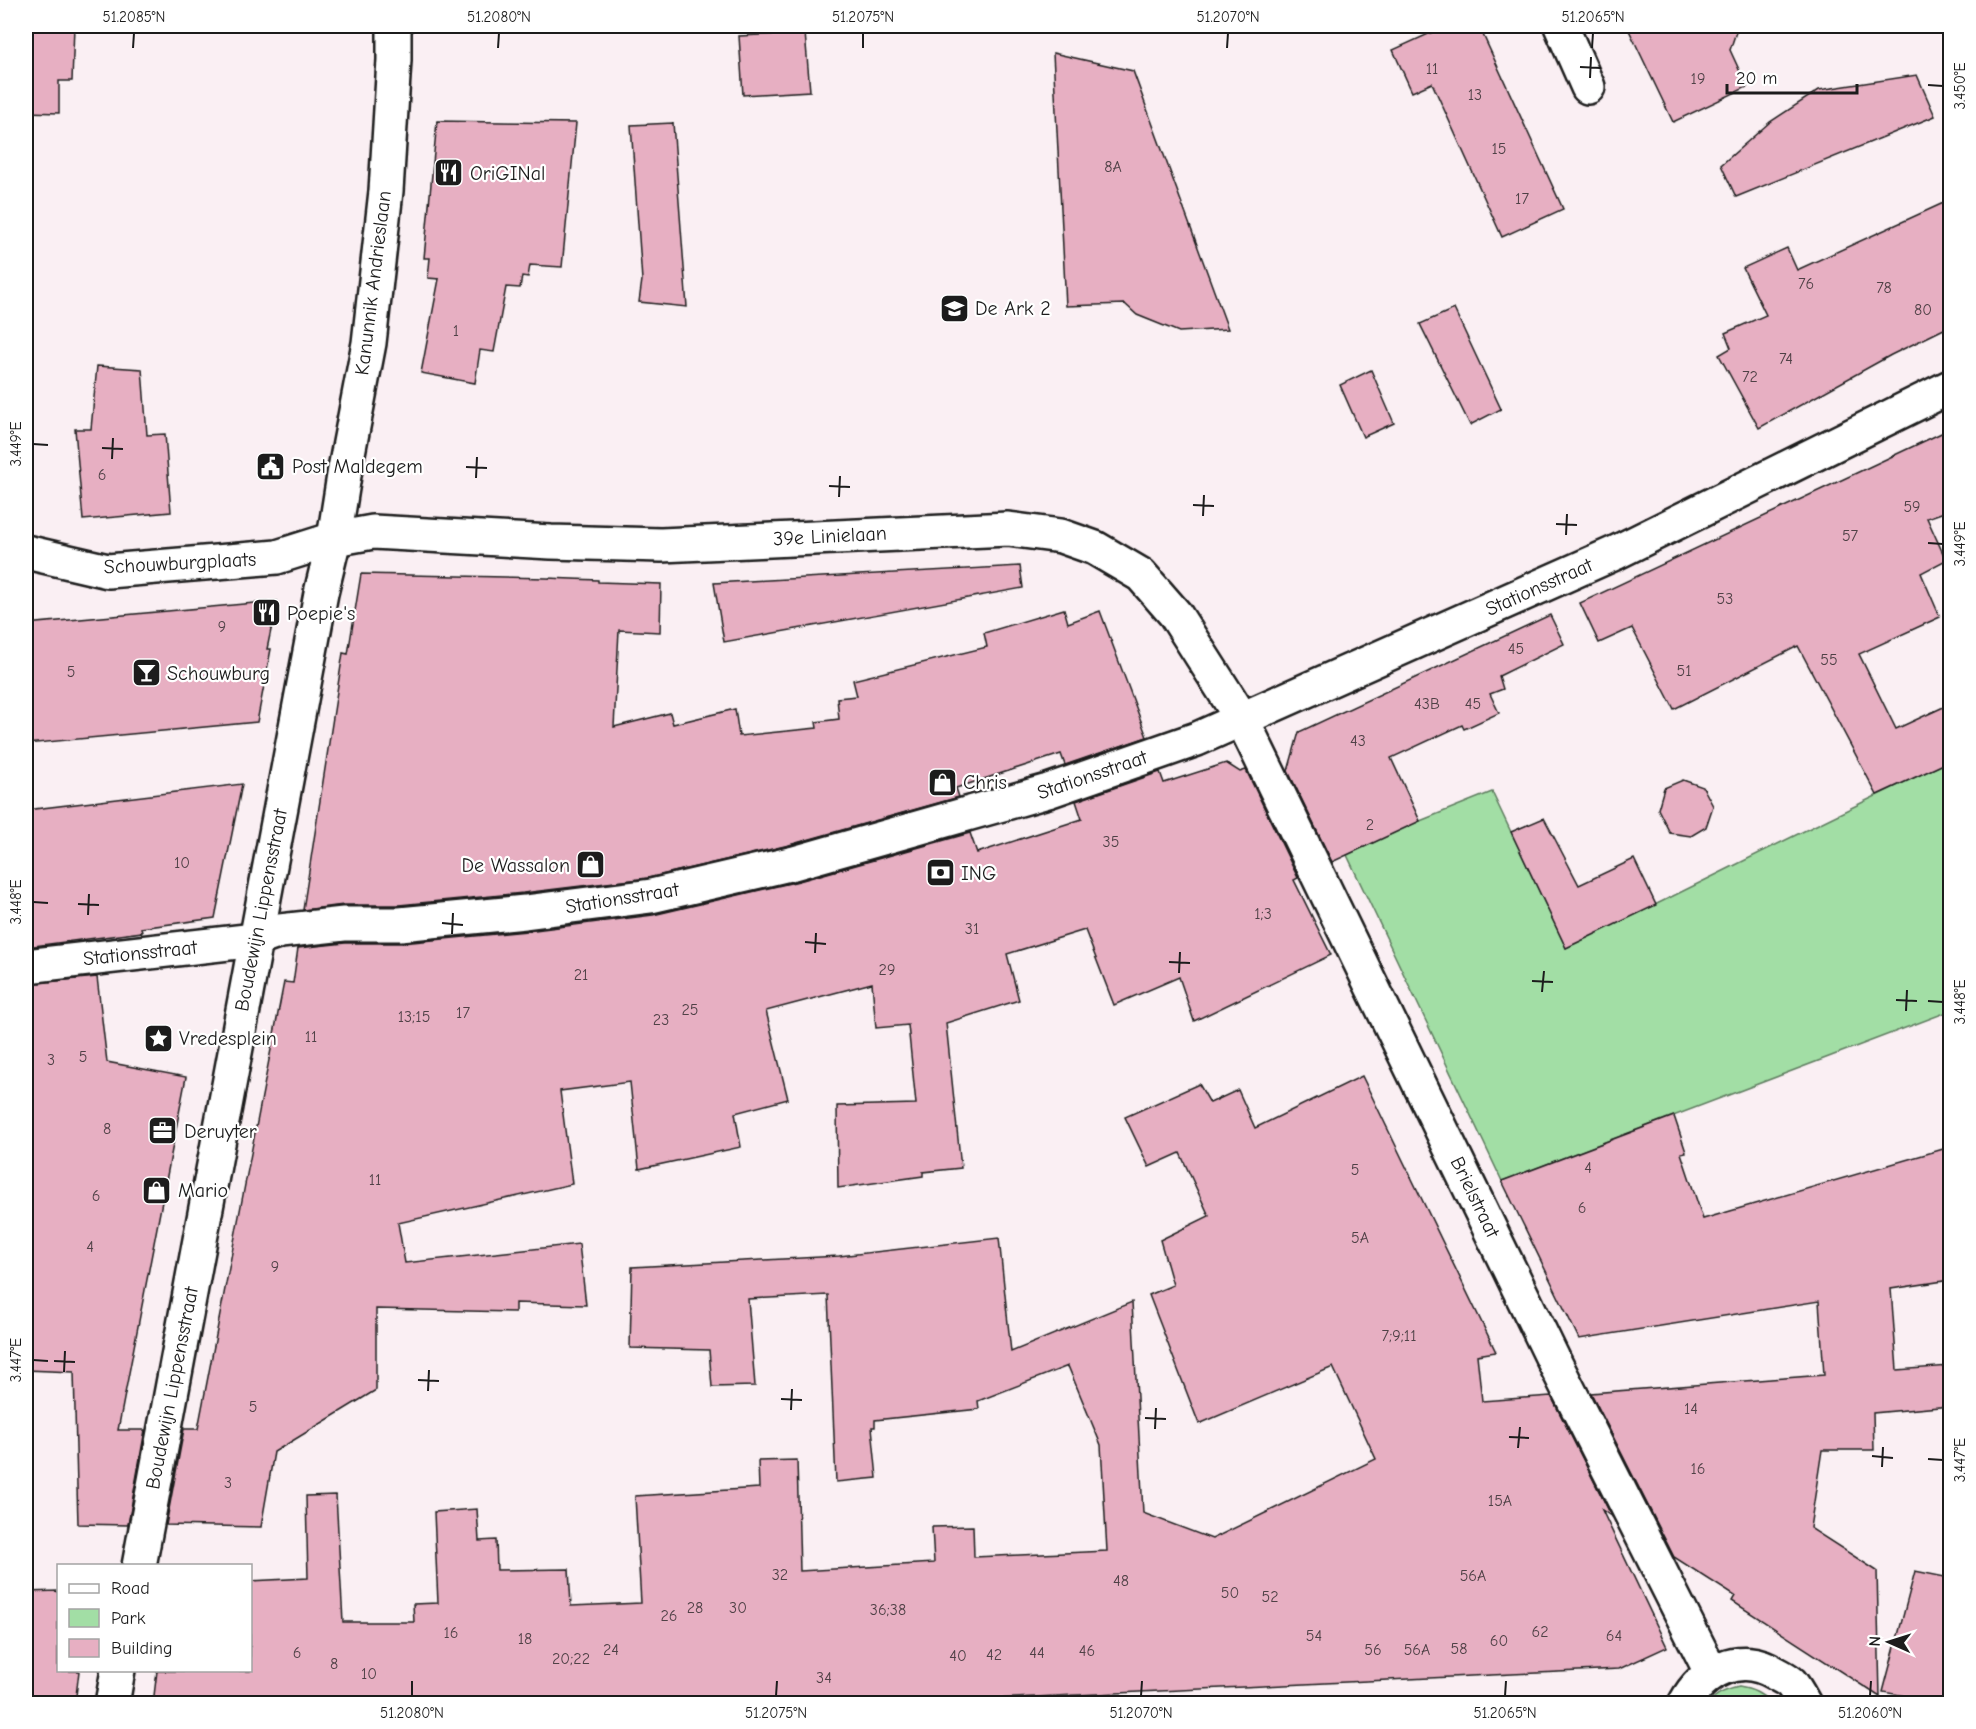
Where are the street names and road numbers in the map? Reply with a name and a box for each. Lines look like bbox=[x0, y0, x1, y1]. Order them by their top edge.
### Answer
street label: Kanunnik Andrieslaan bbox=[350, 189, 396, 377]
street label: 39e Linielaan bbox=[773, 522, 887, 550]
street label: Schouwburgplaats bbox=[103, 548, 257, 578]
street label: Stationsstraat bbox=[1482, 553, 1597, 621]
street label: Stationsstraat bbox=[1034, 745, 1151, 805]
street label: Boudewijn Lippensstraat bbox=[230, 805, 292, 1013]
street label: Stationsstraat bbox=[564, 877, 682, 918]
street label: Stationsstraat bbox=[82, 935, 199, 970]
street label: Brielstraat bbox=[1446, 1153, 1505, 1242]
street label: Boudewijn Lippensstraat bbox=[141, 1283, 203, 1491]

